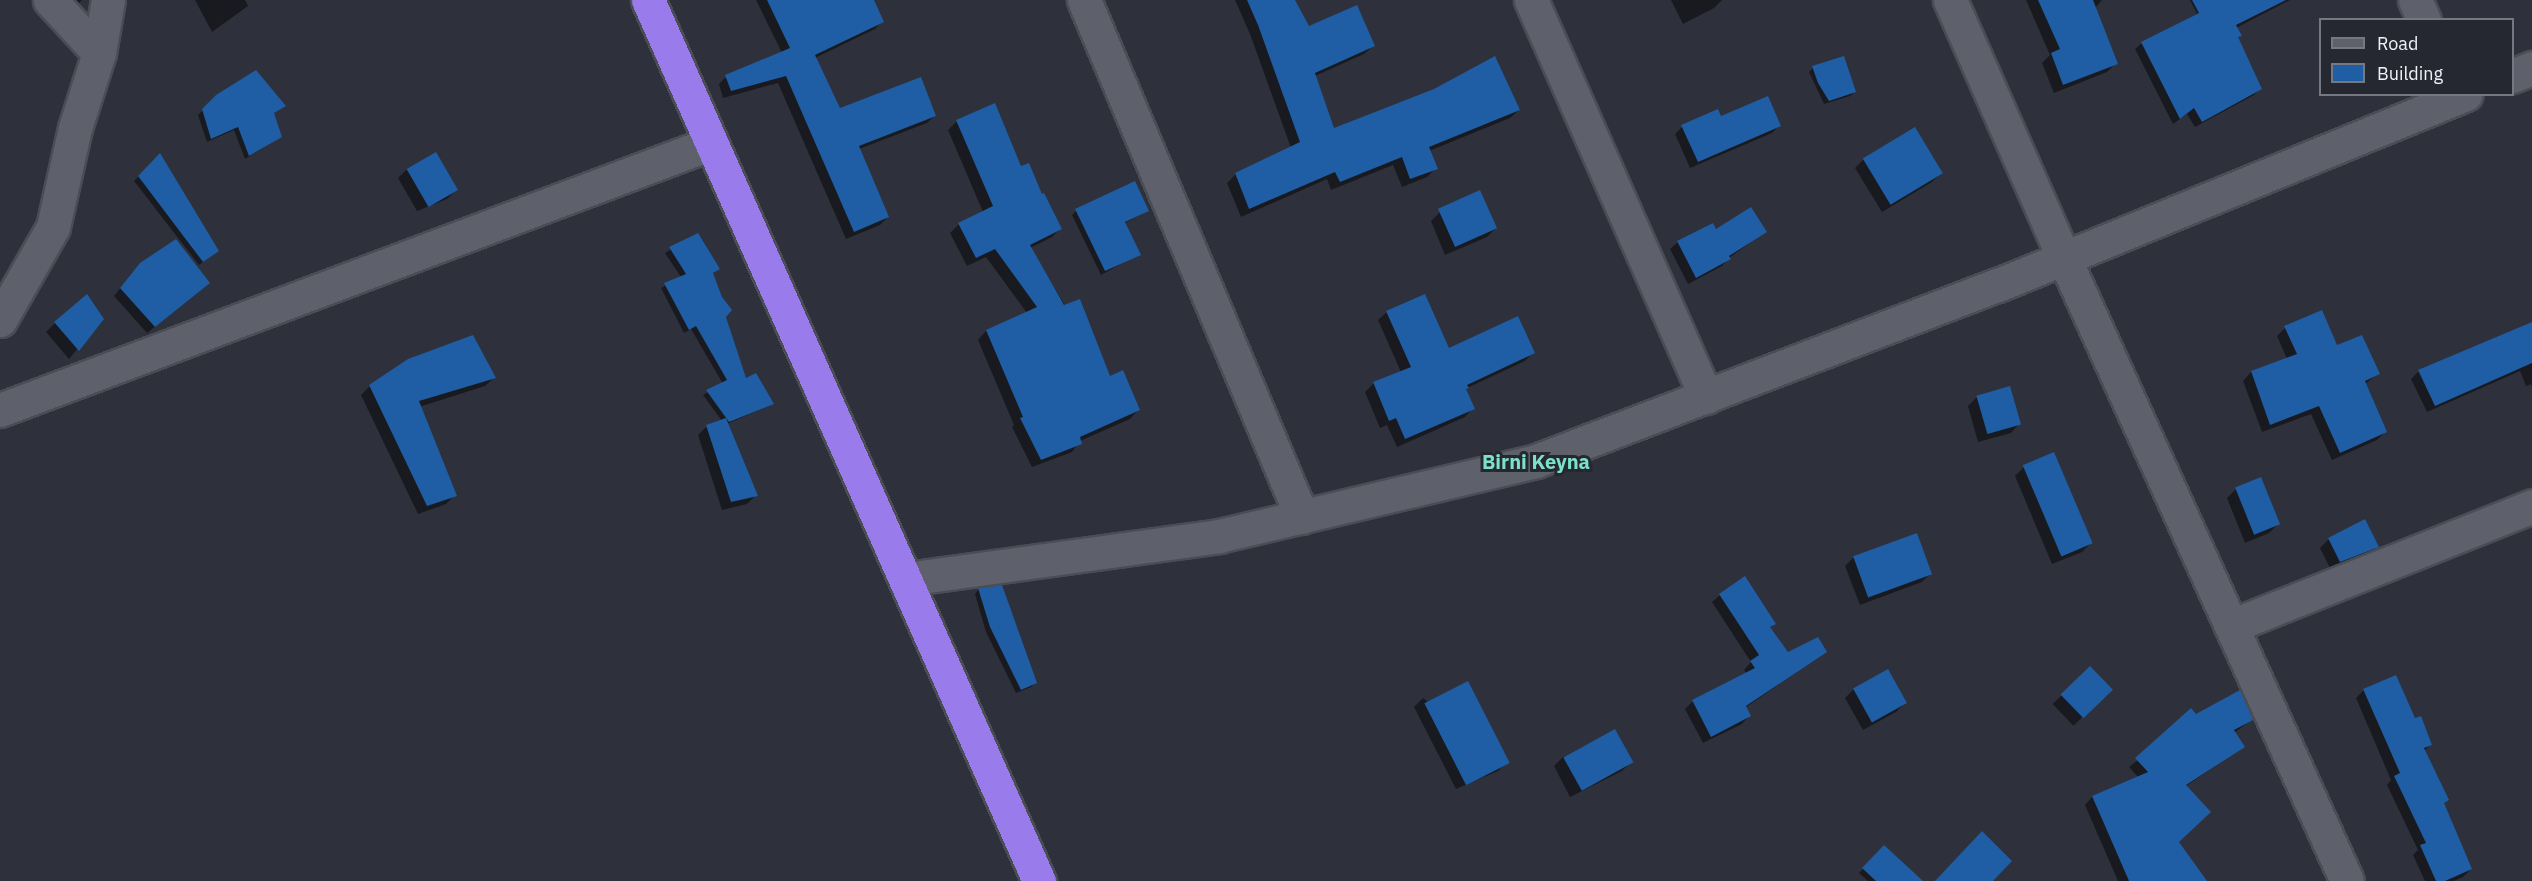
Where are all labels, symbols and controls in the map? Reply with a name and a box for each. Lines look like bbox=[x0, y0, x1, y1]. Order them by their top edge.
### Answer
legend bbox=[2319, 18, 2514, 96]
text: Road bbox=[2377, 32, 2418, 55]
text: Building bbox=[2377, 62, 2443, 85]
district label: Birni Keyna bbox=[1482, 449, 1590, 473]

